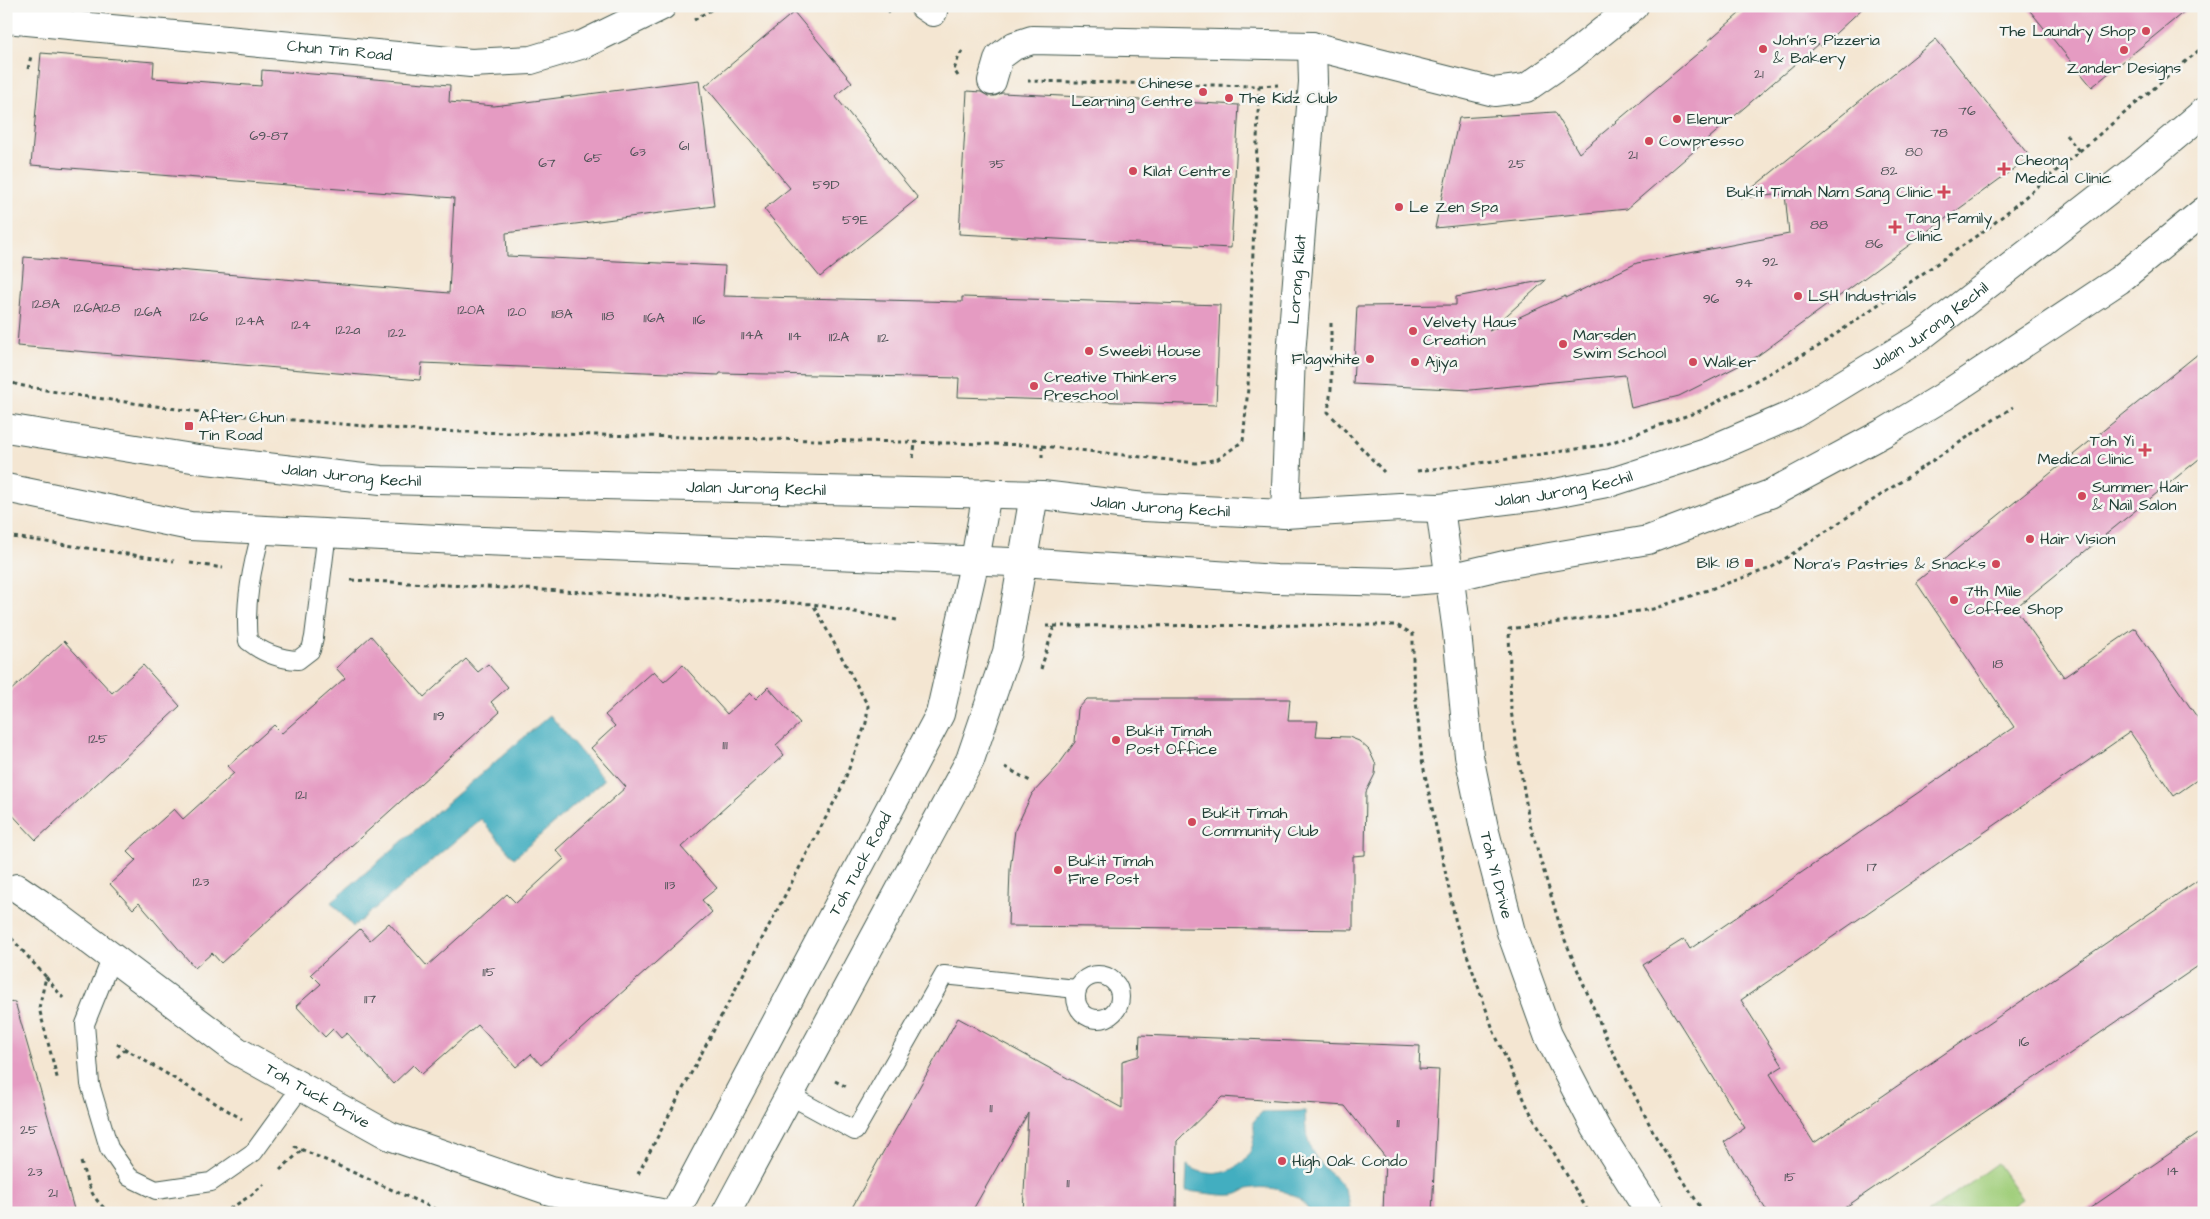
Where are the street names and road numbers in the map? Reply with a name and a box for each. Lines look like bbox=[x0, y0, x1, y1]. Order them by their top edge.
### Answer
street label: Chun Tin Road bbox=[286, 35, 393, 66]
street label: Lorong Kilat bbox=[1283, 233, 1312, 325]
street label: Jalan Jurong Kechil bbox=[1866, 277, 1993, 376]
street label: Jalan Jurong Kechil bbox=[281, 458, 422, 492]
street label: Jalan Jurong Kechil bbox=[1493, 465, 1635, 512]
street label: Jalan Jurong Kechil bbox=[686, 476, 826, 501]
street label: Jalan Jurong Kechil bbox=[1089, 490, 1231, 522]
street label: Toh Tuck Road bbox=[824, 808, 897, 920]
street label: Toh Yi Drive bbox=[1474, 829, 1518, 921]
street label: Toh Tuck Drive bbox=[261, 1058, 374, 1134]

